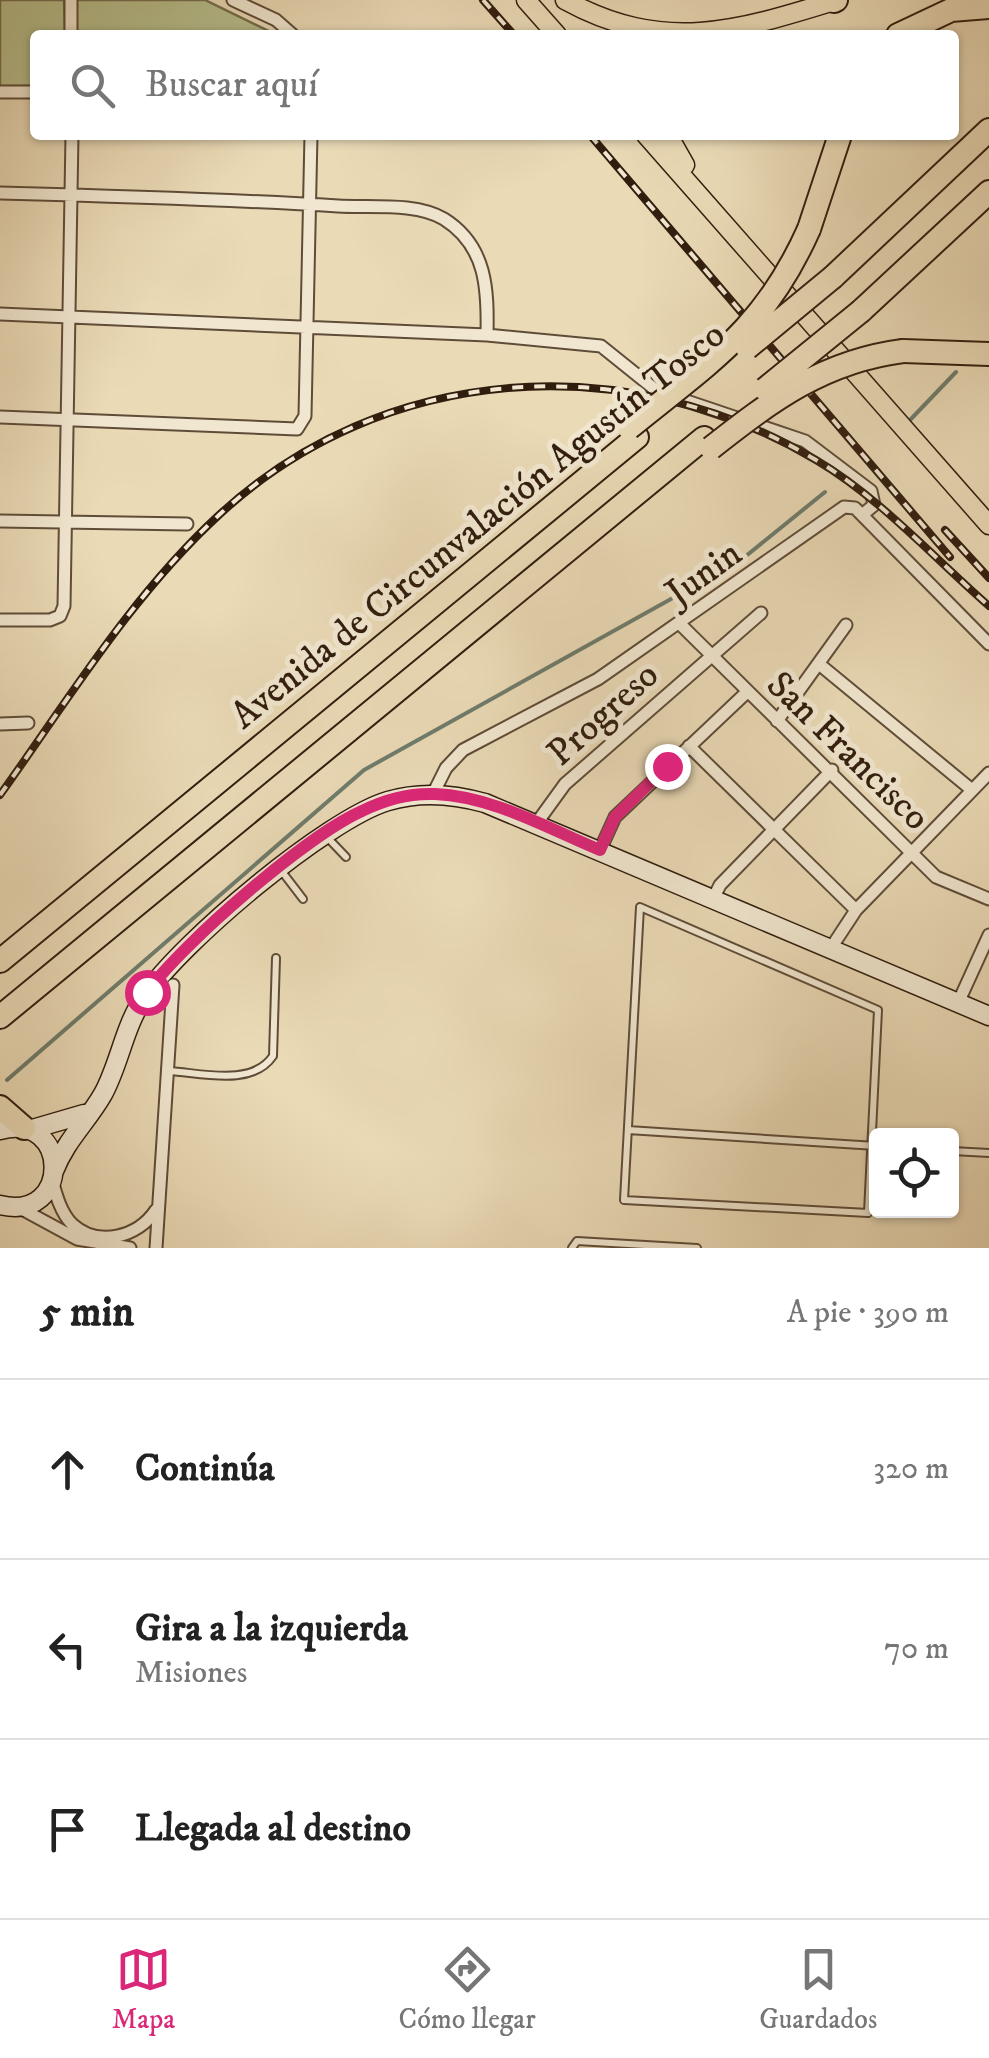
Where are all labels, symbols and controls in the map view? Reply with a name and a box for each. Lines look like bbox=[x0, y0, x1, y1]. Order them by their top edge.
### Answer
search box bbox=[30, 30, 959, 140]
icon: search bbox=[65, 58, 120, 113]
text: Buscar aquí bbox=[145, 61, 318, 109]
street label: Avenida de Circunvalación Agustín Tosco bbox=[221, 311, 735, 740]
street label: Junin bbox=[654, 530, 752, 619]
street label: Progreso bbox=[537, 652, 669, 777]
street label: San Francisco bbox=[756, 662, 940, 841]
route end bbox=[645, 744, 691, 790]
route start bbox=[125, 970, 171, 1016]
map controls bbox=[869, 1128, 959, 1218]
button: locate bbox=[869, 1128, 959, 1218]
text: 5 min bbox=[40, 1287, 134, 1339]
text: A pie · 390 m bbox=[787, 1293, 949, 1333]
icon: ahead bbox=[40, 1442, 95, 1497]
text: Continúa bbox=[135, 1445, 275, 1493]
text: 320 m bbox=[873, 1449, 949, 1489]
text: Gira a la izquierda bbox=[135, 1605, 408, 1653]
icon: left bbox=[40, 1622, 95, 1677]
text: 70 m bbox=[884, 1629, 949, 1669]
text: Misiones bbox=[135, 1653, 248, 1693]
icon: arrive bbox=[40, 1802, 95, 1857]
text: Llegada al destino bbox=[135, 1805, 411, 1853]
tab: Mapa bbox=[112, 1942, 175, 2037]
tab: Cómo llegar bbox=[399, 1942, 536, 2037]
tab: Guardados bbox=[759, 1942, 877, 2037]

